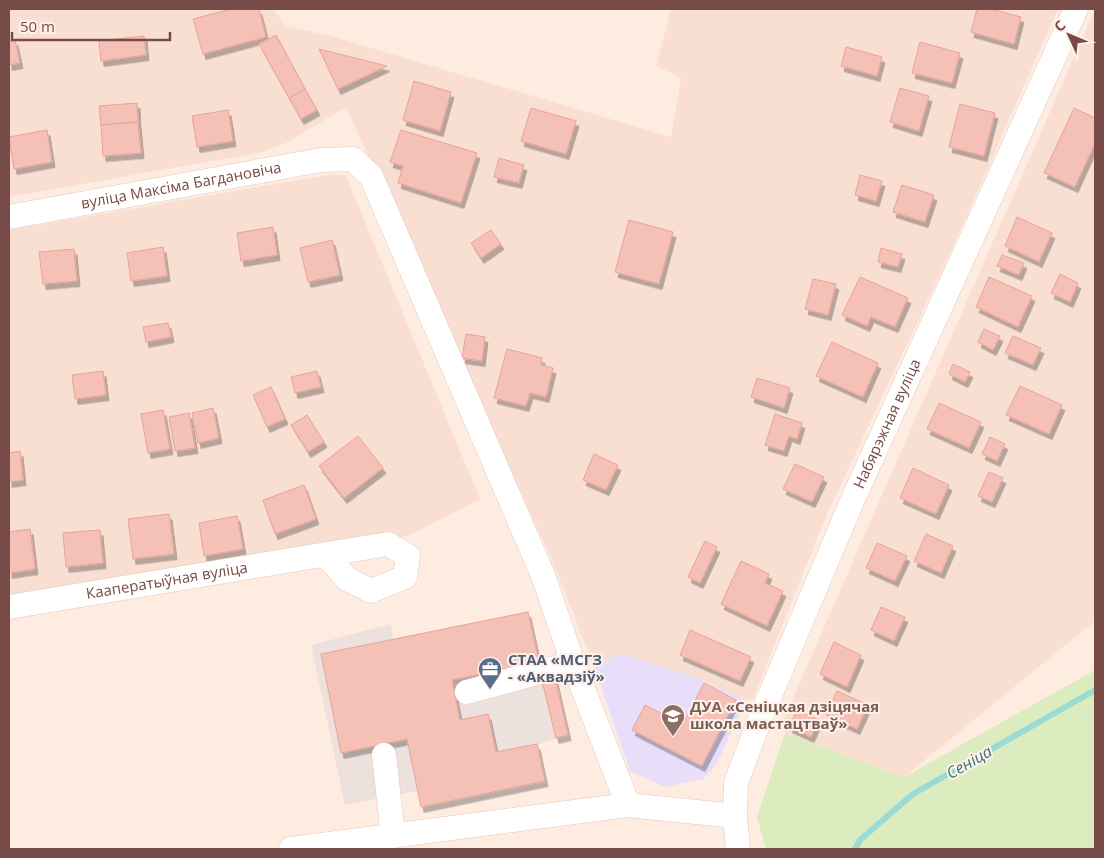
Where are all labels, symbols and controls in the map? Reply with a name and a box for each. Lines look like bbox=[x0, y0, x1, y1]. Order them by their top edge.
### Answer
scale bar bbox=[12, 10, 170, 42]
north arrow bbox=[1044, 10, 1094, 60]
text: 50 m bbox=[20, 16, 55, 36]
text: С bbox=[1049, 16, 1069, 35]
street label: вуліца Максіма Багдановіча bbox=[79, 156, 283, 213]
street label: Набярэжная вуліца bbox=[848, 355, 925, 491]
street label: Кааператыўная вуліца bbox=[84, 557, 249, 603]
place label: СТАА «МСГЗ - «Аквадзіў» bbox=[508, 649, 605, 686]
office icon: СТАА «МСГЗ - «Аквадзіў» bbox=[477, 656, 503, 690]
place label: ДУА «Сеніцкая дзіцячая школа мастацтваў» bbox=[690, 696, 879, 733]
school or university icon: ДУА «Сеніцкая дзіцячая школа мастацтваў» bbox=[660, 703, 686, 737]
water label: Сеніца bbox=[942, 740, 996, 784]

